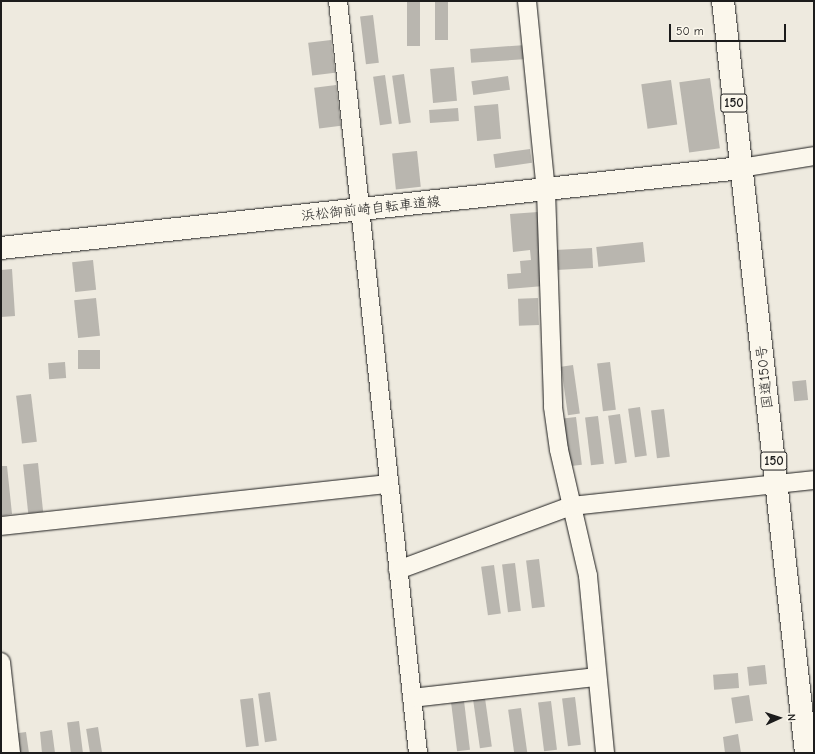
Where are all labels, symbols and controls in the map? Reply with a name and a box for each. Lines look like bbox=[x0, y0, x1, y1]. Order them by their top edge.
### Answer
scale bar bbox=[671, 16, 788, 42]
text: 50 m bbox=[676, 24, 704, 38]
road number: 150 bbox=[720, 92, 748, 114]
street label: 浜松御前崎自転車道線 bbox=[301, 193, 441, 225]
street label: 国道150号 bbox=[753, 344, 777, 410]
road number: 150 bbox=[760, 450, 788, 472]
north arrow bbox=[759, 698, 799, 738]
text: N bbox=[785, 713, 798, 721]

